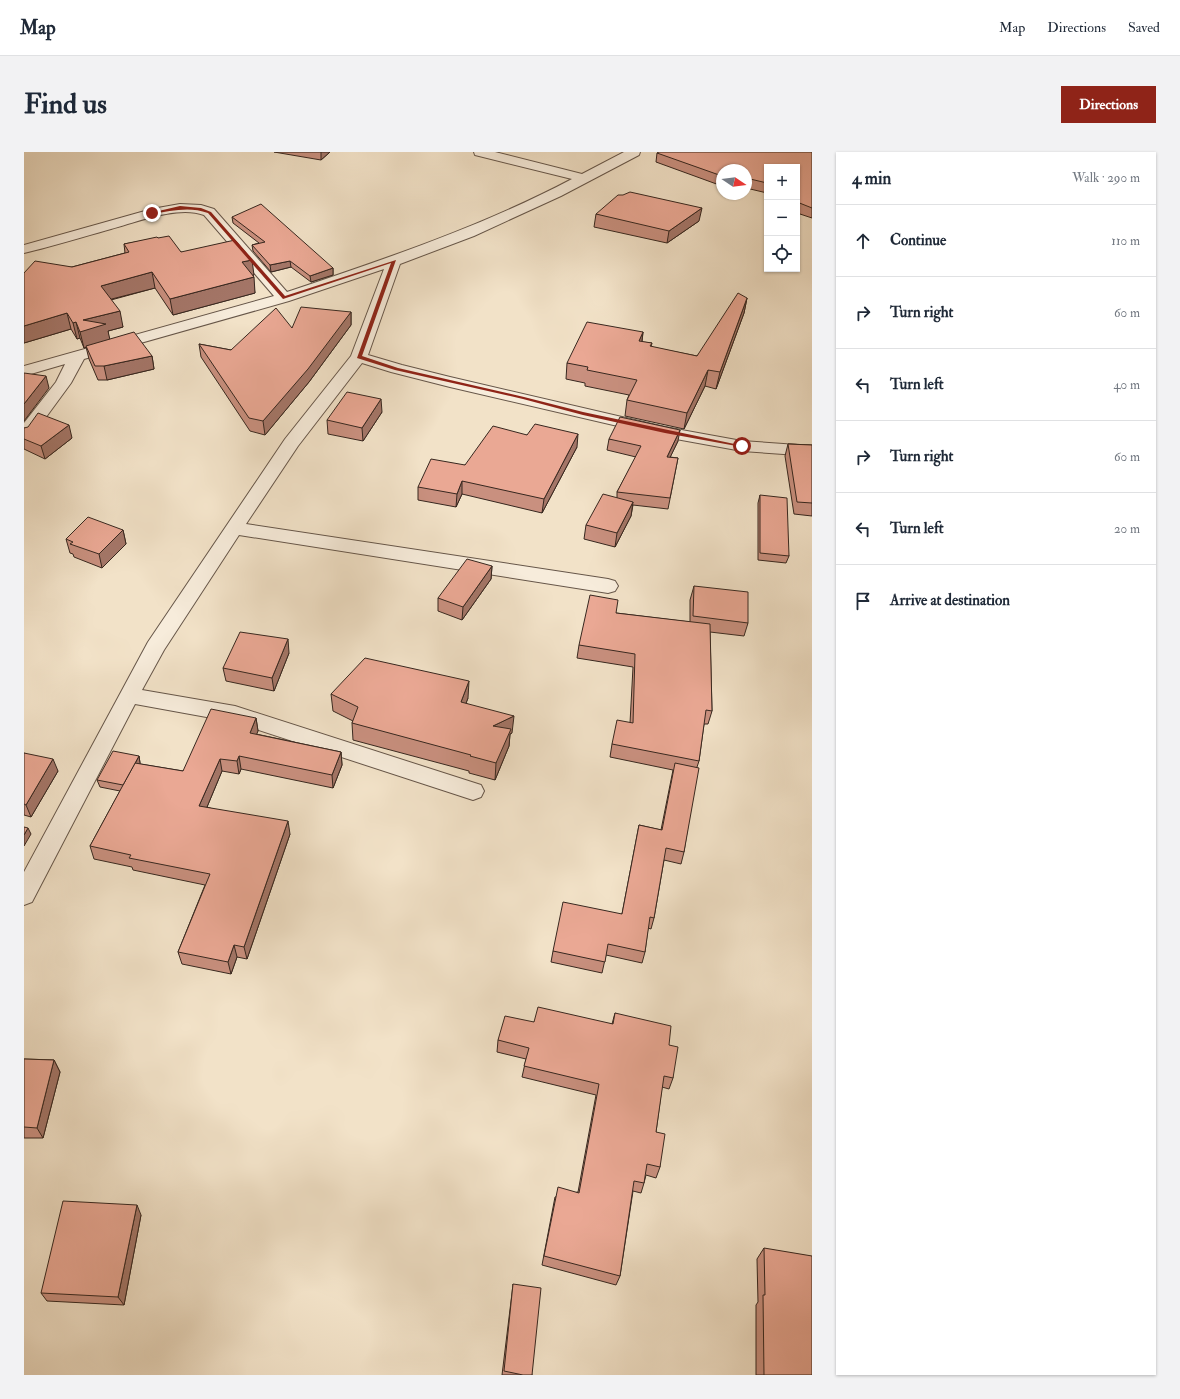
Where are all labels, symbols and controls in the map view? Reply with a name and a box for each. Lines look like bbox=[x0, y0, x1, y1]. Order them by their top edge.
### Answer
text: Map bbox=[20, 16, 56, 40]
text: Map bbox=[999, 19, 1025, 36]
text: Directions bbox=[1047, 19, 1106, 36]
text: Saved bbox=[1128, 19, 1160, 36]
button: Directions bbox=[1061, 86, 1156, 123]
text: Find us bbox=[24, 87, 107, 122]
north arrow bbox=[716, 164, 752, 200]
map controls bbox=[764, 164, 800, 272]
button: + bbox=[764, 164, 800, 200]
text: 4 min bbox=[852, 168, 891, 189]
text: Walk · 290 m bbox=[1072, 170, 1140, 186]
button: − bbox=[764, 200, 800, 236]
route end bbox=[143, 204, 161, 222]
icon: ahead bbox=[852, 230, 874, 252]
text: Continue bbox=[890, 231, 946, 250]
text: 110 m bbox=[1111, 233, 1140, 249]
button: locate bbox=[764, 236, 800, 272]
icon: right bbox=[852, 302, 874, 324]
text: Turn right bbox=[890, 303, 953, 322]
text: 60 m bbox=[1114, 305, 1140, 321]
icon: left bbox=[852, 374, 874, 396]
text: Turn left bbox=[890, 375, 944, 394]
text: 40 m bbox=[1114, 377, 1140, 393]
route start bbox=[733, 437, 751, 455]
icon: right bbox=[852, 446, 874, 468]
text: Turn right bbox=[890, 447, 953, 466]
text: 60 m bbox=[1114, 449, 1140, 465]
icon: left bbox=[852, 518, 874, 540]
text: Turn left bbox=[890, 519, 944, 538]
text: 20 m bbox=[1114, 521, 1140, 537]
icon: arrive bbox=[852, 590, 874, 612]
text: Arrive at destination bbox=[890, 591, 1010, 610]

